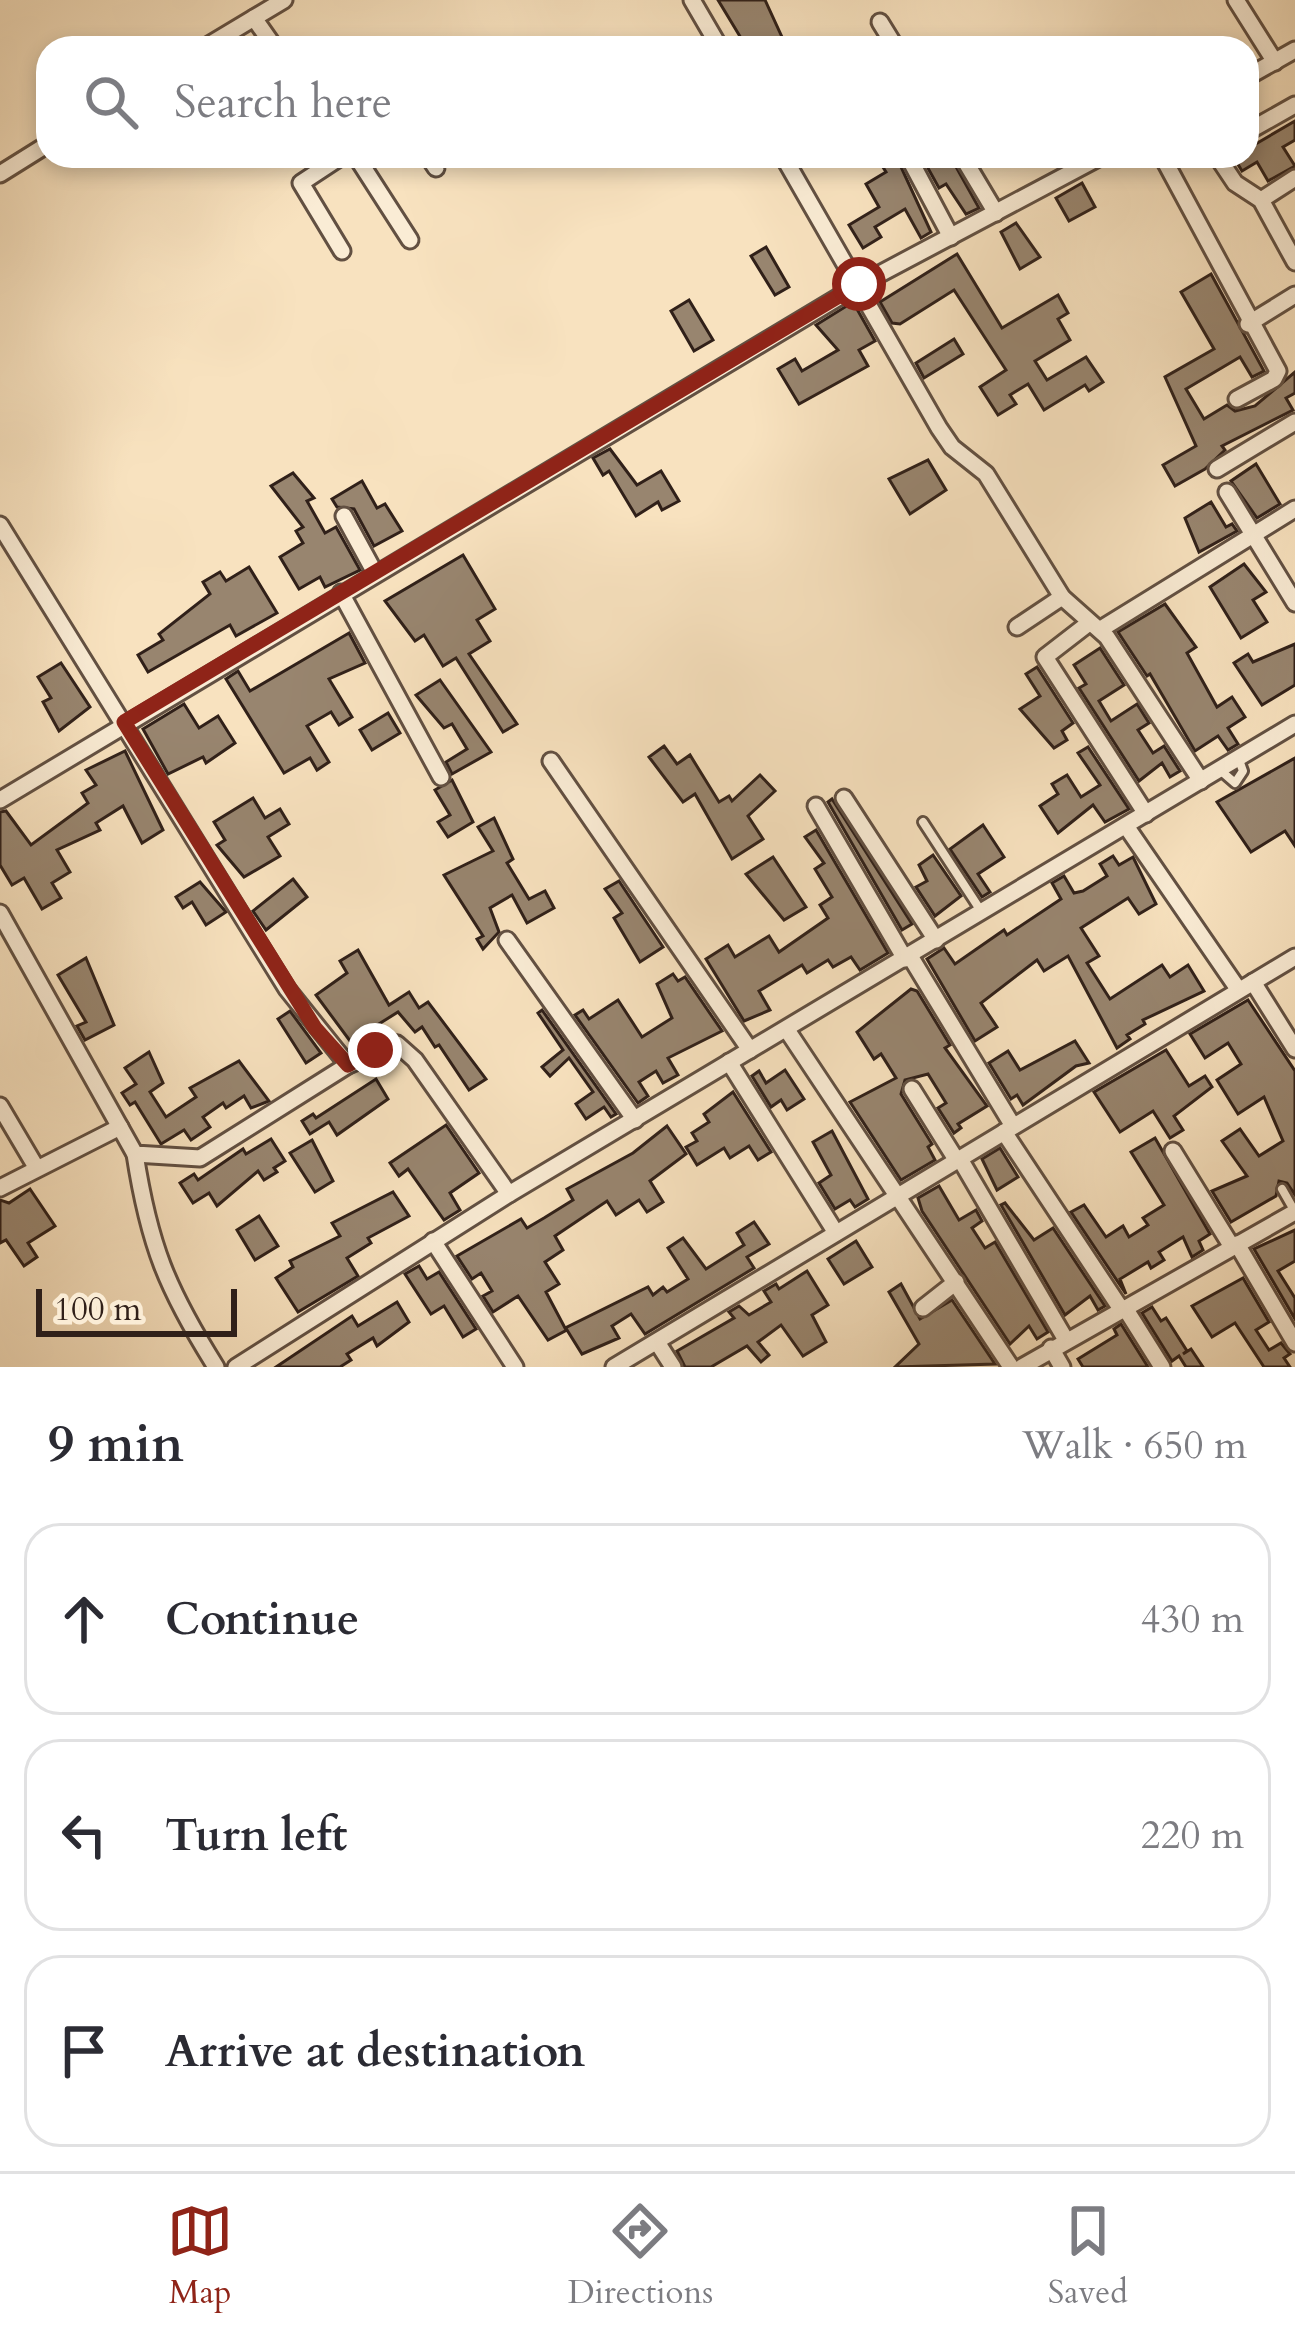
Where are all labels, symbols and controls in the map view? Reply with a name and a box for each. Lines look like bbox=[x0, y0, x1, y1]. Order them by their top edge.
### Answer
search box bbox=[36, 36, 1259, 168]
icon: search bbox=[78, 69, 144, 135]
text: Search here bbox=[174, 72, 392, 133]
route start bbox=[832, 257, 886, 311]
route end bbox=[348, 1023, 402, 1077]
scale bar bbox=[36, 1283, 237, 1336]
text: 100 m bbox=[54, 1287, 141, 1332]
text: 9 min bbox=[48, 1410, 184, 1480]
text: Walk · 650 m bbox=[1022, 1419, 1247, 1472]
icon: ahead bbox=[51, 1586, 117, 1652]
text: Continue bbox=[165, 1589, 359, 1650]
text: 430 m bbox=[1141, 1593, 1244, 1646]
icon: left bbox=[51, 1802, 117, 1868]
text: Turn left bbox=[165, 1805, 347, 1866]
text: 220 m bbox=[1141, 1809, 1244, 1862]
icon: arrive bbox=[51, 2018, 117, 2084]
text: Arrive at destination bbox=[165, 2021, 585, 2082]
tab: Map bbox=[167, 2198, 233, 2315]
tab: Directions bbox=[568, 2198, 713, 2315]
tab: Saved bbox=[1048, 2198, 1128, 2315]

